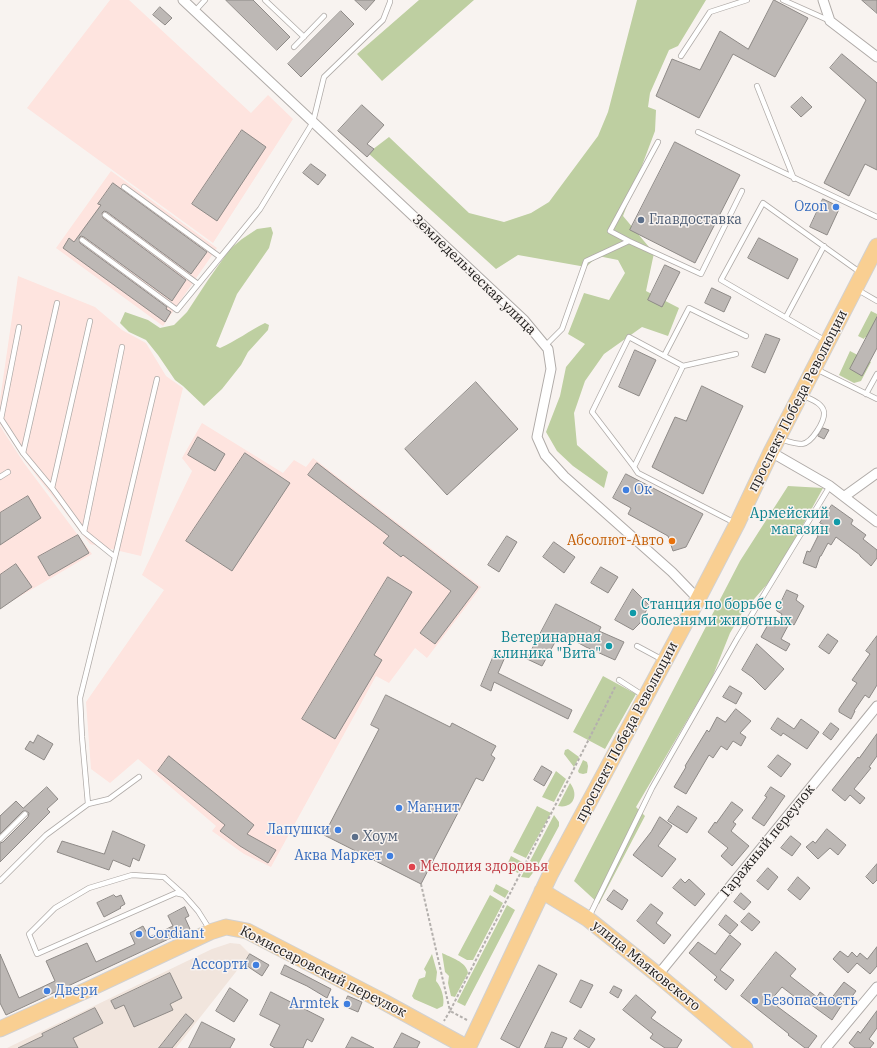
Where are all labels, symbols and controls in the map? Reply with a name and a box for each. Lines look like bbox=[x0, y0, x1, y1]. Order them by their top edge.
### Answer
place label: Ozon bbox=[794, 199, 828, 215]
marker: Ozon bbox=[831, 202, 841, 212]
street label: Земледельческая улица bbox=[409, 211, 539, 339]
place label: Главдоставка bbox=[649, 212, 742, 228]
marker: Главдоставка bbox=[636, 215, 646, 225]
street label: проспект Победа Революции bbox=[745, 307, 851, 495]
place label: Ок bbox=[634, 482, 652, 498]
marker: Ок bbox=[621, 485, 631, 495]
place label: Армейский магазин bbox=[750, 506, 829, 538]
marker: Армейский магазин bbox=[832, 517, 842, 527]
place label: Абсолют-Авто bbox=[567, 533, 664, 549]
marker: Абсолют-Авто bbox=[667, 536, 677, 546]
place label: Станция по борьбе с болезнями животных bbox=[641, 597, 792, 630]
marker: Станция по борьбе с болезнями животных bbox=[628, 608, 638, 618]
place label: Ветеринарная клиника "Вита" bbox=[493, 630, 601, 662]
street label: проспект Победа Революции bbox=[572, 639, 682, 825]
marker: Ветеринарная клиника "Вита" bbox=[604, 641, 614, 651]
street label: Гаражный переулок bbox=[718, 781, 818, 901]
place label: Магнит bbox=[407, 800, 459, 816]
marker: Магнит bbox=[394, 803, 404, 813]
place label: Лапушки bbox=[267, 822, 330, 838]
marker: Лапушки bbox=[333, 825, 343, 835]
place label: Хоум bbox=[363, 829, 398, 845]
marker: Хоум bbox=[350, 832, 360, 842]
place label: Аква Маркет bbox=[294, 848, 382, 864]
marker: Аква Маркет bbox=[385, 851, 395, 861]
place label: Мелодия здоровья bbox=[420, 859, 548, 875]
marker: Мелодия здоровья bbox=[407, 862, 417, 872]
street label: улица Маяковского bbox=[589, 917, 703, 1015]
street label: Комиссаровский переулок bbox=[237, 923, 409, 1021]
place label: Cordiant bbox=[147, 926, 204, 942]
marker: Cordiant bbox=[134, 929, 144, 939]
place label: Ассорти bbox=[191, 957, 248, 973]
marker: Ассорти bbox=[251, 960, 261, 970]
place label: Двери bbox=[55, 983, 98, 999]
marker: Двери bbox=[42, 986, 52, 996]
place label: Безопасность bbox=[763, 993, 858, 1009]
place label: Armtek bbox=[289, 996, 339, 1012]
marker: Безопасность bbox=[750, 996, 760, 1006]
marker: Armtek bbox=[342, 999, 352, 1009]

